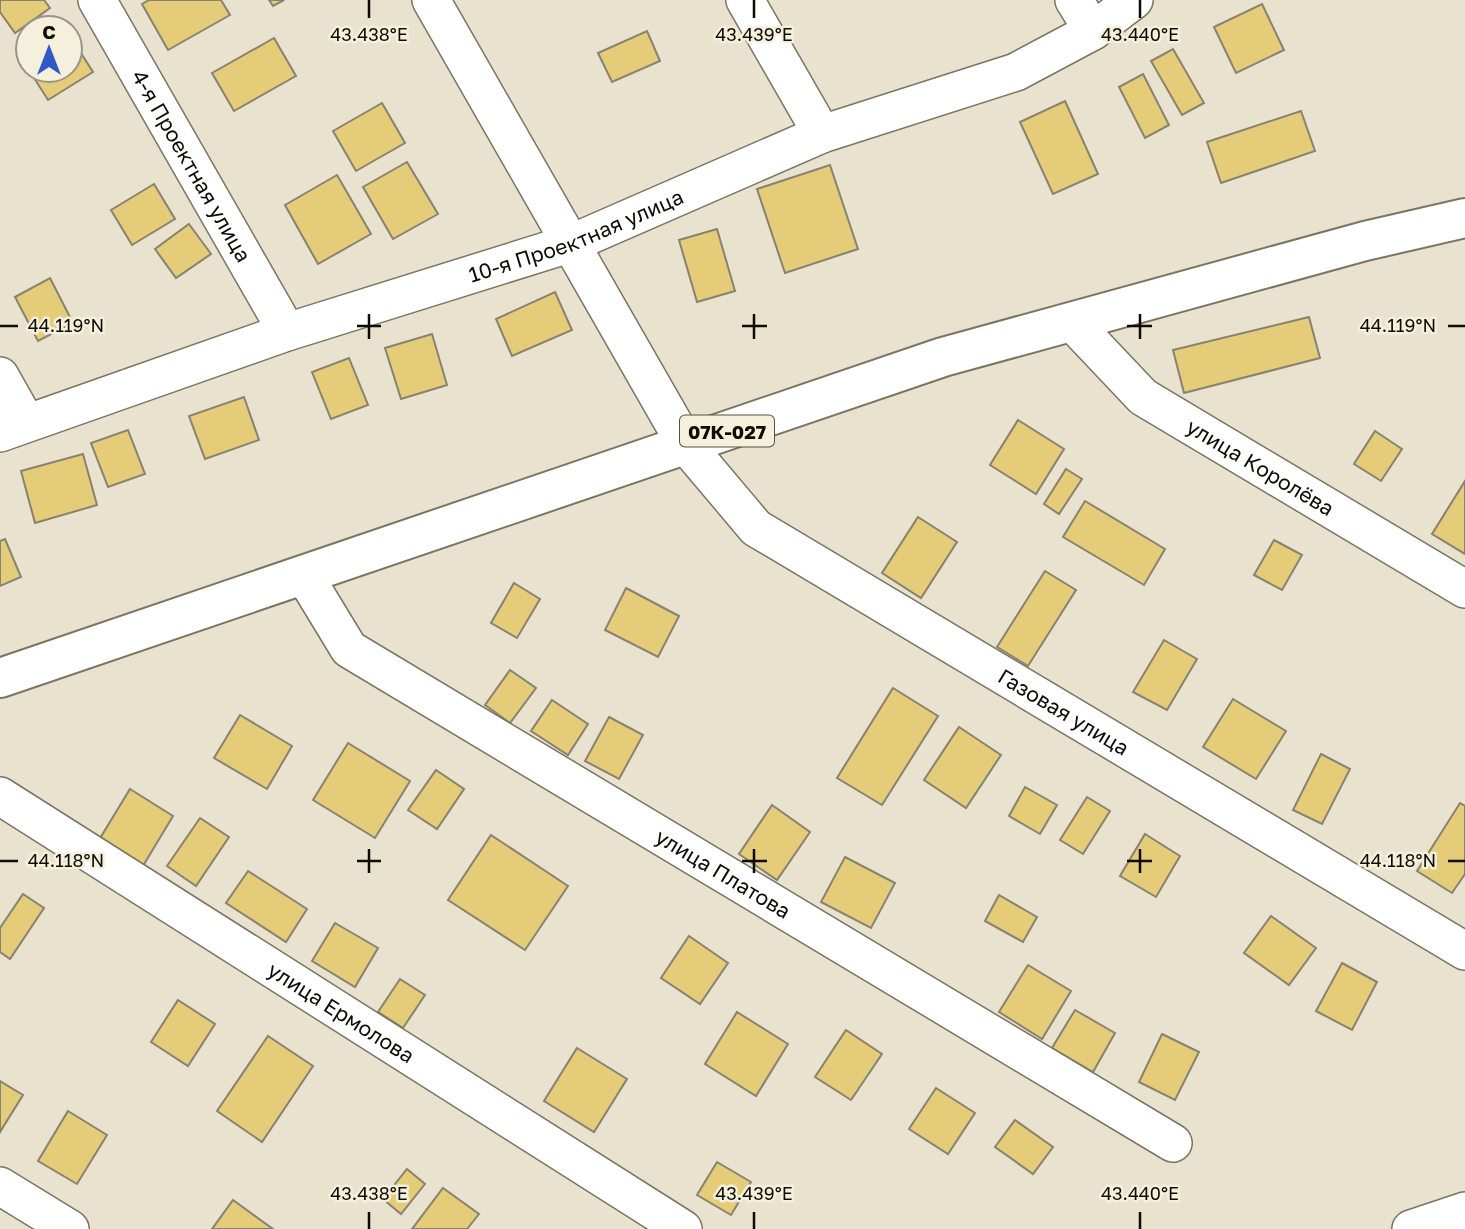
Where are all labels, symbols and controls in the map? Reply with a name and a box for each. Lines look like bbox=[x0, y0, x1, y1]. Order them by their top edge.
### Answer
north arrow bbox=[14, 14, 84, 84]
text: С bbox=[42, 20, 56, 43]
text: 43.438°E bbox=[330, 23, 408, 45]
text: 43.439°E bbox=[715, 23, 793, 45]
text: 43.440°E bbox=[1101, 23, 1179, 45]
street label: 4-я Проектная улица bbox=[127, 65, 257, 267]
street label: 10-я Проектная улица bbox=[465, 183, 687, 288]
text: 44.119°N bbox=[28, 314, 104, 336]
text: 44.119°N bbox=[1360, 314, 1436, 336]
street label: улица Королёва bbox=[1182, 413, 1339, 521]
road number: 07К-027 bbox=[680, 416, 774, 446]
street label: Газовая улица bbox=[994, 663, 1134, 761]
street label: улица Платова bbox=[651, 823, 796, 924]
text: 44.118°N bbox=[28, 849, 104, 871]
text: 44.118°N bbox=[1360, 849, 1436, 871]
street label: улица Ермолова bbox=[263, 956, 419, 1068]
text: 43.438°E bbox=[330, 1182, 408, 1204]
text: 43.439°E bbox=[715, 1182, 793, 1204]
text: 43.440°E bbox=[1101, 1182, 1179, 1204]

